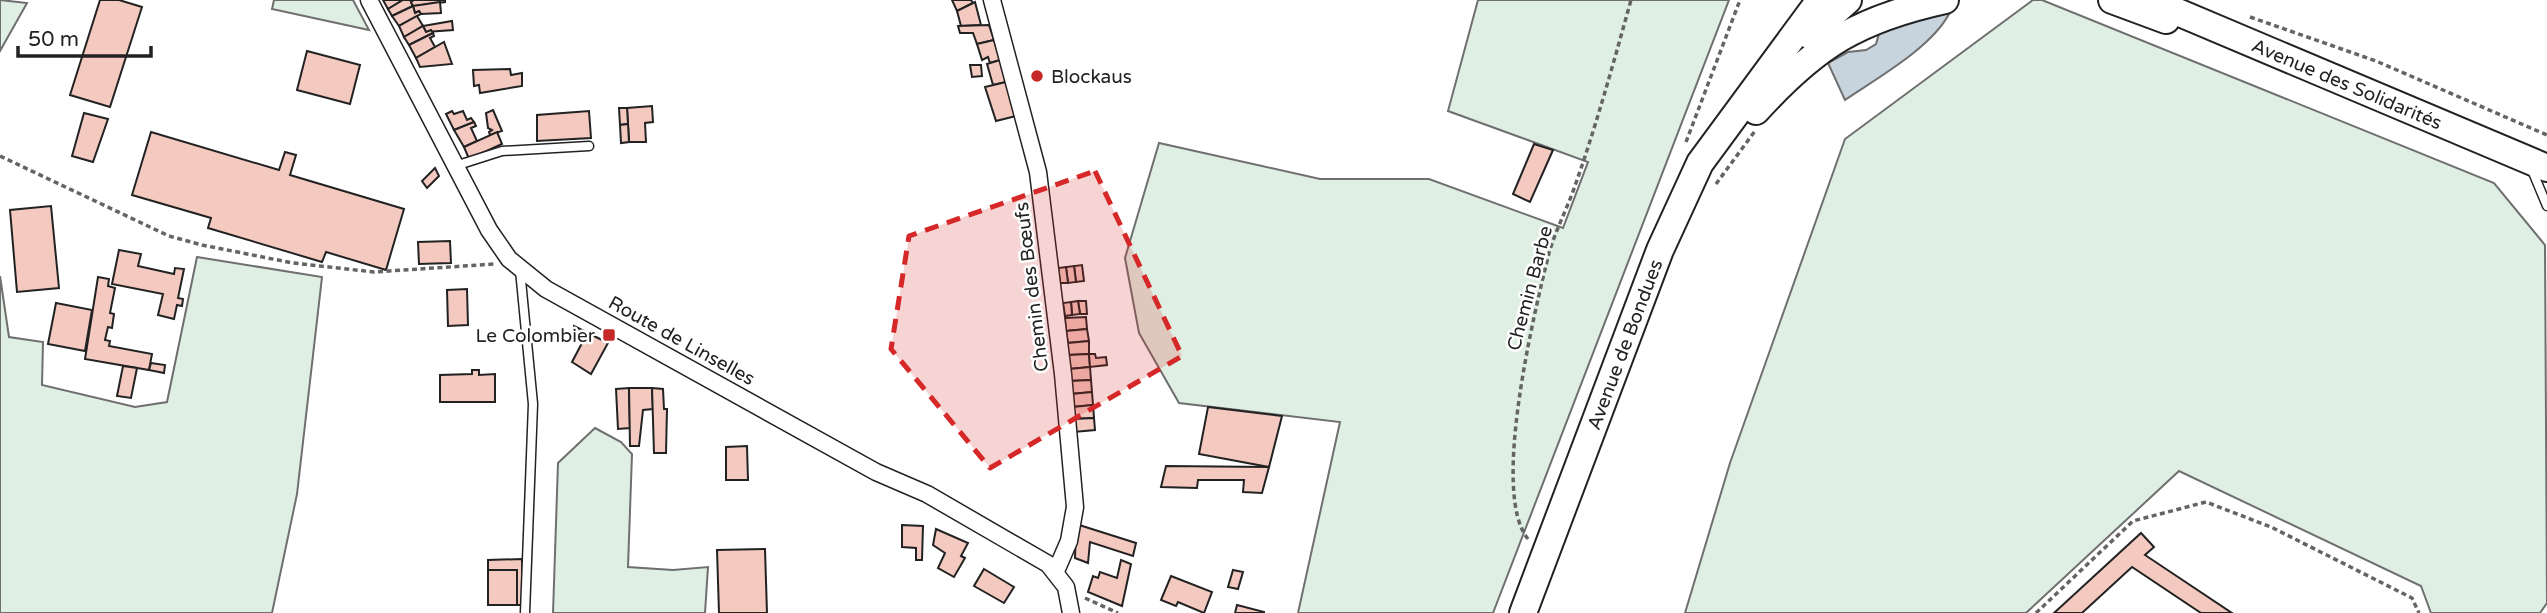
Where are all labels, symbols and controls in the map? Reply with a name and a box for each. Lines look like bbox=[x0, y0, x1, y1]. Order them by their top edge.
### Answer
scale bar bbox=[18, 14, 150, 58]
text: 50 m bbox=[28, 27, 79, 52]
street label: Avenue des Solidarités bbox=[2248, 35, 2445, 134]
place label: Blockaus bbox=[1051, 66, 1132, 88]
marker: Blockaus bbox=[1029, 68, 1045, 84]
street label: Chemin des Bœufs bbox=[1011, 201, 1053, 373]
street label: Chemin Barbe bbox=[1503, 224, 1557, 353]
street label: Avenue de Bondues bbox=[1583, 257, 1667, 433]
street label: Route de Linselles bbox=[605, 292, 758, 390]
place label: Le Colombier bbox=[475, 325, 596, 347]
marker: Le Colombier bbox=[601, 327, 617, 343]

